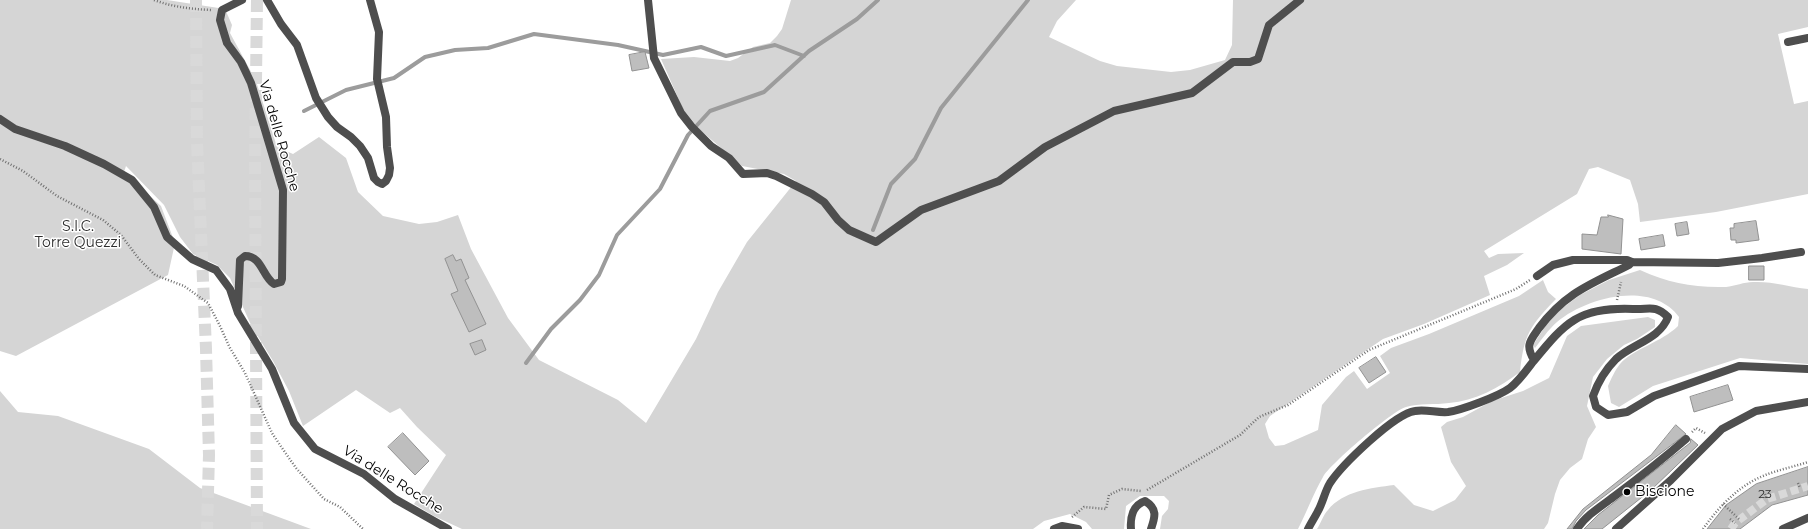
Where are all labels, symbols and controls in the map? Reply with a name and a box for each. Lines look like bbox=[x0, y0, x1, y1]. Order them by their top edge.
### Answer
street label: Via delle Rocche bbox=[255, 78, 303, 194]
park label: S.I.C. Torre Quezzi bbox=[35, 219, 121, 252]
street label: Via delle Rocche bbox=[340, 442, 446, 518]
place label: Biscione bbox=[1635, 484, 1694, 500]
marker: Biscione bbox=[1622, 487, 1632, 497]
house number: 23 bbox=[1758, 487, 1772, 501]

